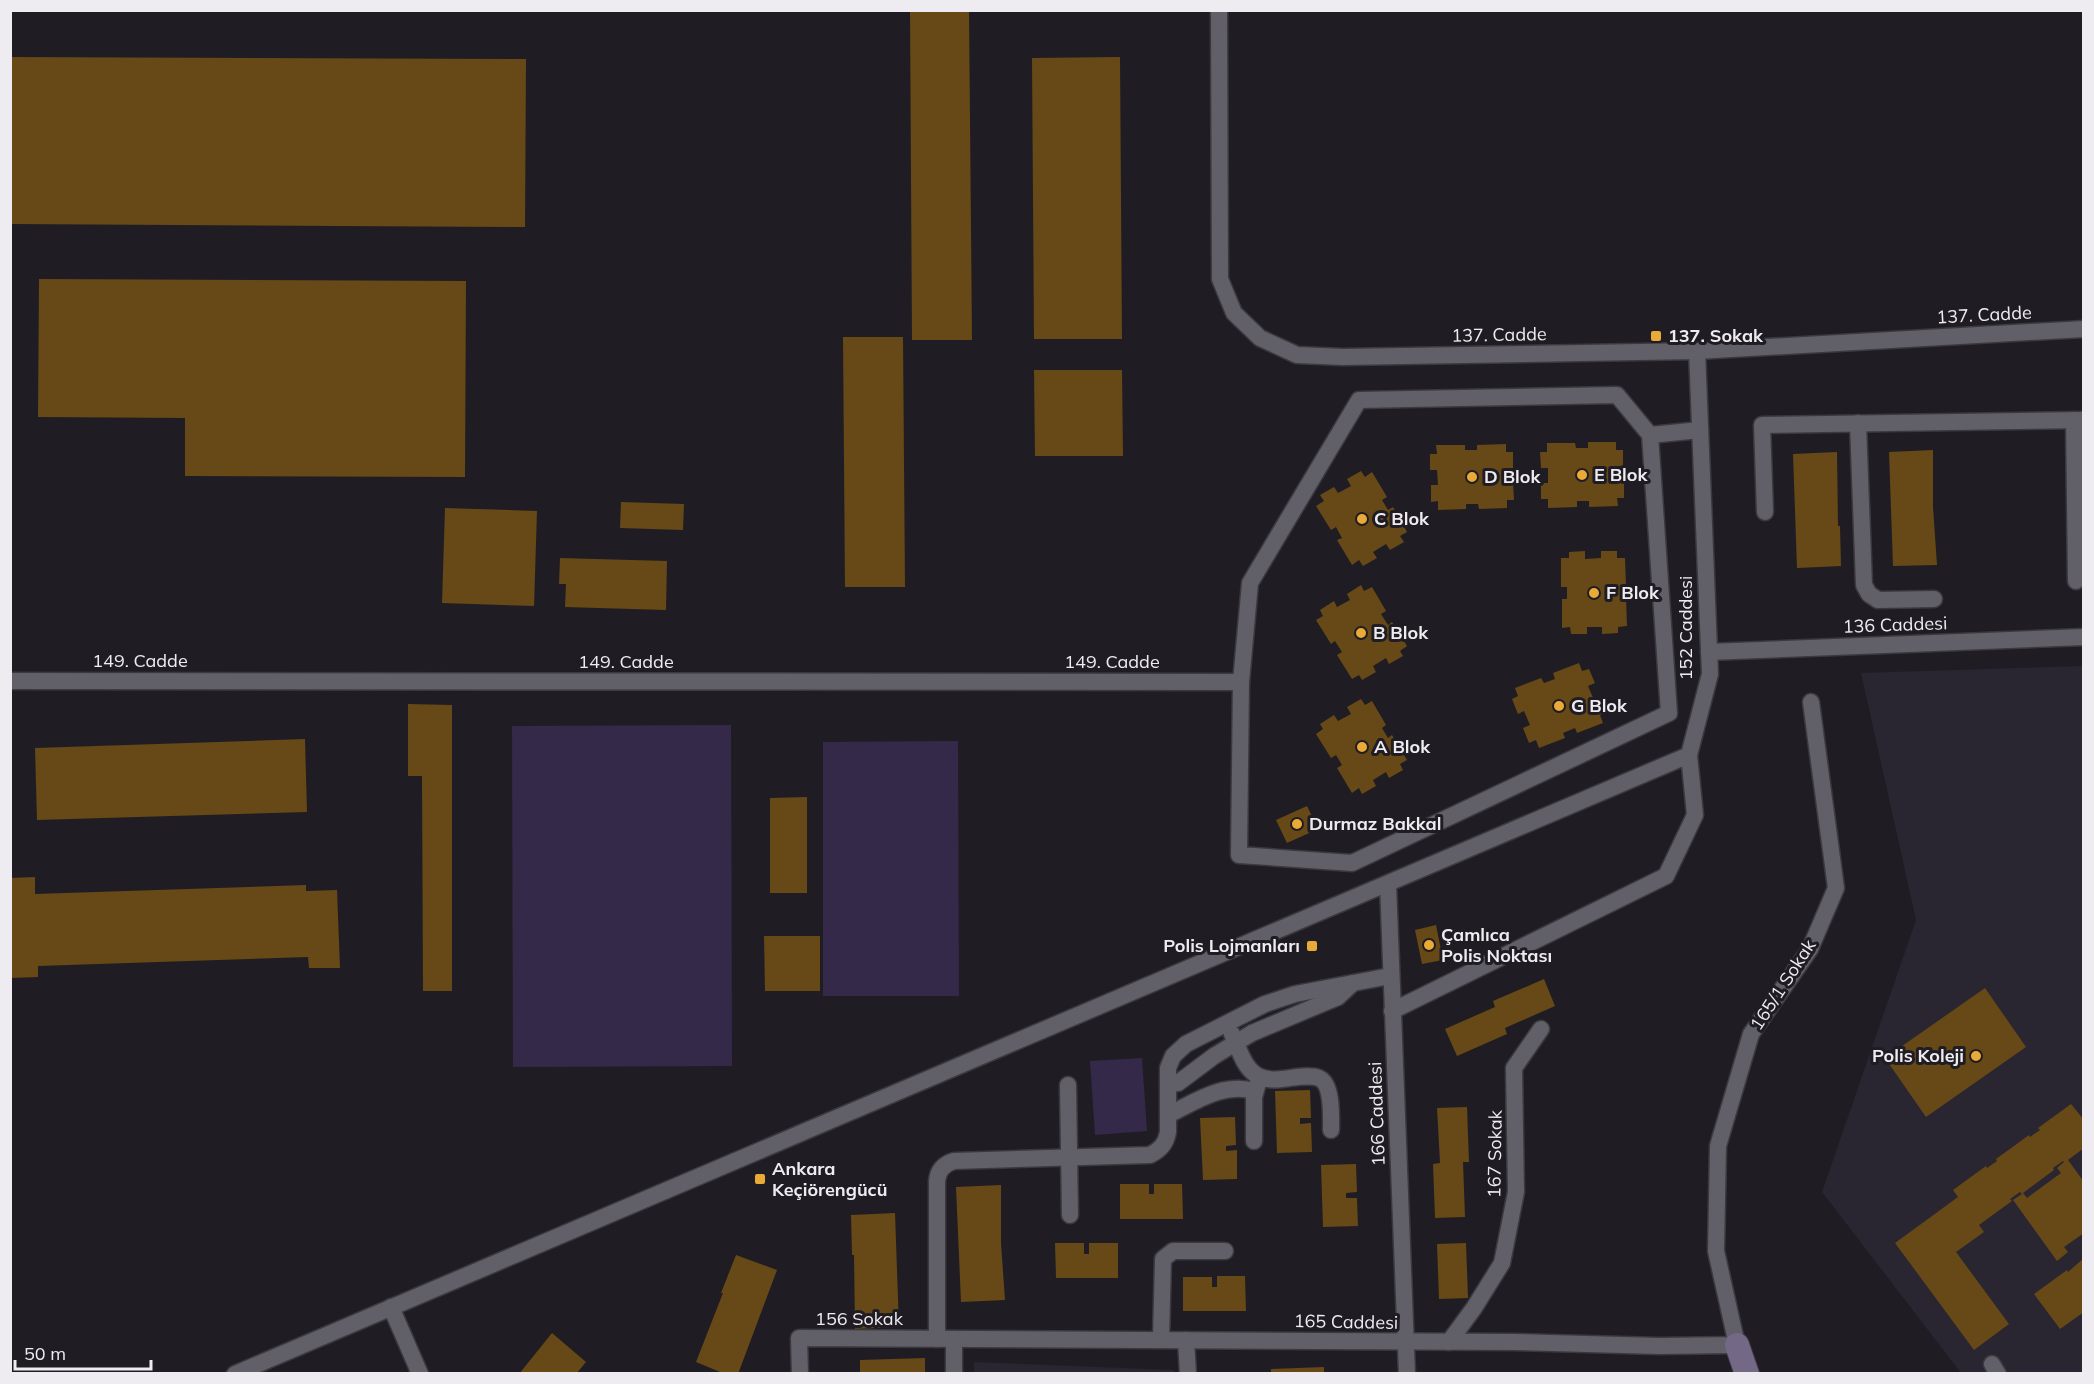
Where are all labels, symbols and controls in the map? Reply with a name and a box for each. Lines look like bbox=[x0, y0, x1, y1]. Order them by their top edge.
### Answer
street label: 137. Cadde bbox=[1936, 301, 2032, 328]
street label: 137. Cadde bbox=[1451, 322, 1547, 347]
place label: 137. Sokak bbox=[1668, 324, 1764, 347]
marker: 137. Sokak bbox=[1649, 329, 1663, 343]
place label: E Blok bbox=[1594, 463, 1648, 486]
place label: D Blok bbox=[1484, 465, 1541, 488]
marker: E Blok bbox=[1575, 468, 1589, 482]
marker: D Blok bbox=[1465, 470, 1479, 484]
place label: C Blok bbox=[1374, 507, 1430, 530]
marker: C Blok bbox=[1355, 512, 1369, 526]
street label: 152 Caddesi bbox=[1674, 576, 1697, 680]
place label: F Blok bbox=[1606, 581, 1660, 604]
marker: F Blok bbox=[1587, 586, 1601, 600]
street label: 136 Caddesi bbox=[1842, 611, 1948, 638]
place label: B Blok bbox=[1373, 621, 1429, 644]
marker: B Blok bbox=[1354, 626, 1368, 640]
street label: 149. Cadde bbox=[92, 649, 188, 672]
street label: 149. Cadde bbox=[578, 650, 674, 673]
street label: 149. Cadde bbox=[1064, 650, 1160, 673]
place label: G Blok bbox=[1571, 694, 1628, 717]
marker: G Blok bbox=[1552, 699, 1566, 713]
place label: A Blok bbox=[1374, 735, 1431, 758]
marker: A Blok bbox=[1355, 740, 1369, 754]
place label: Durmaz Bakkal bbox=[1309, 812, 1441, 835]
marker: Durmaz Bakkal bbox=[1290, 817, 1304, 831]
place label: Çamlıca Polis Noktası bbox=[1441, 923, 1552, 967]
place label: Polis Lojmanları bbox=[1163, 934, 1300, 957]
street label: 165/1 Sokak bbox=[1745, 934, 1821, 1035]
marker: Çamlıca Polis Noktası bbox=[1422, 938, 1436, 952]
marker: Polis Lojmanları bbox=[1305, 939, 1319, 953]
place label: Polis Koleji bbox=[1872, 1044, 1964, 1067]
marker: Polis Koleji bbox=[1969, 1049, 1983, 1063]
street label: 166 Caddesi bbox=[1363, 1061, 1390, 1167]
street label: 167 Sokak bbox=[1482, 1109, 1507, 1198]
place label: Ankara Keçiörengücü bbox=[772, 1157, 887, 1201]
marker: Ankara Keçiörengücü bbox=[753, 1172, 767, 1186]
street label: 156 Sokak bbox=[815, 1307, 904, 1330]
street label: 165 Caddesi bbox=[1294, 1309, 1398, 1334]
scale bar bbox=[15, 1333, 152, 1371]
text: 50 m bbox=[24, 1342, 66, 1365]

